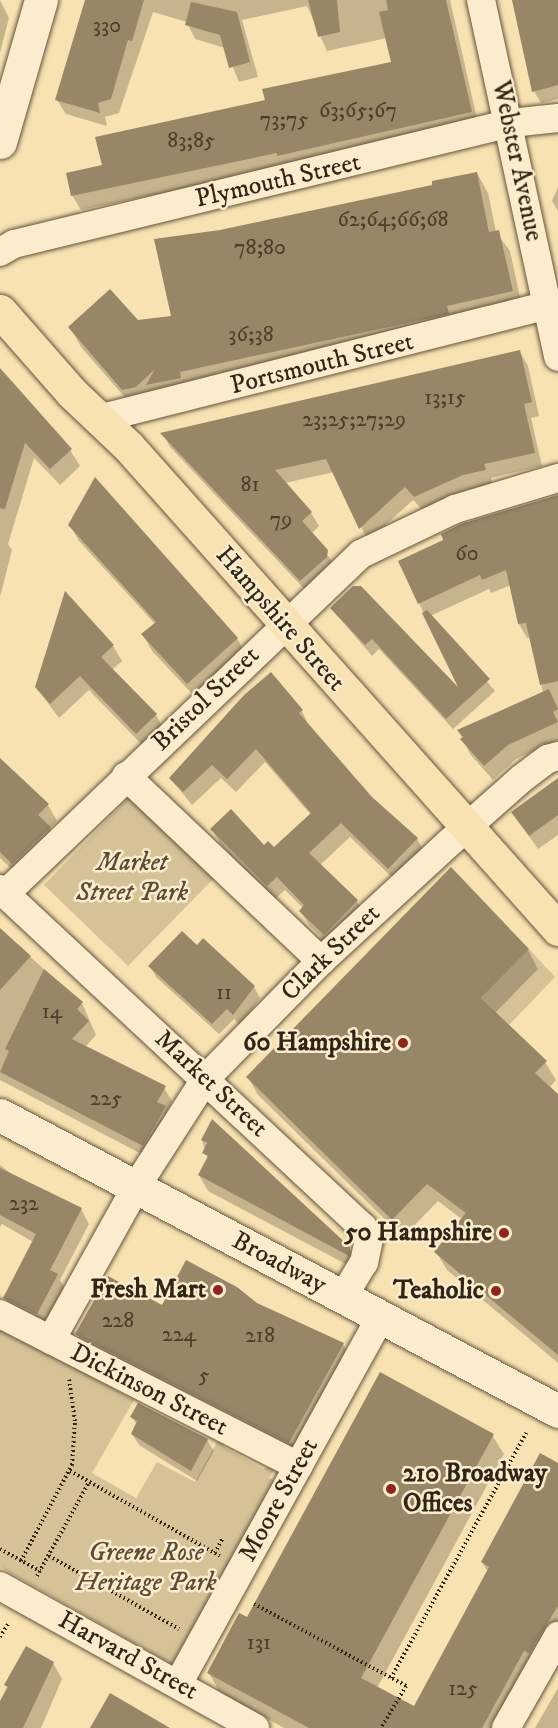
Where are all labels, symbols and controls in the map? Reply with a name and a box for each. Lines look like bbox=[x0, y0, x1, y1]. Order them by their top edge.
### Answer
house number: 330 bbox=[93, 13, 121, 39]
street label: Webster Avenue bbox=[485, 78, 549, 244]
house number: 63;65;67 bbox=[319, 98, 397, 124]
house number: 73;75 bbox=[260, 107, 308, 133]
house number: 83;85 bbox=[167, 128, 215, 154]
street label: Plymouth Street bbox=[192, 147, 364, 215]
house number: 62;64;66;68 bbox=[337, 207, 449, 233]
house number: 78;80 bbox=[234, 235, 286, 261]
house number: 36;38 bbox=[228, 322, 274, 348]
street label: Portsmouth Street bbox=[227, 326, 417, 402]
house number: 13;15 bbox=[424, 385, 466, 411]
house number: 23;25;27;29 bbox=[302, 407, 406, 433]
house number: 81 bbox=[240, 472, 260, 498]
house number: 79 bbox=[270, 507, 292, 533]
street label: Hampshire Street bbox=[209, 540, 351, 698]
house number: 60 bbox=[455, 541, 479, 567]
street label: Bristol Street bbox=[146, 640, 266, 758]
park label: Market Street Park bbox=[76, 847, 188, 909]
street label: Clark Street bbox=[275, 898, 387, 1008]
house number: 11 bbox=[216, 980, 232, 1006]
house number: 14 bbox=[42, 999, 62, 1025]
street label: Market Street bbox=[148, 1024, 274, 1144]
place label: 60 Hampshire bbox=[243, 1027, 391, 1059]
marker: 60 Hampshire bbox=[396, 1036, 410, 1050]
house number: 225 bbox=[90, 1086, 122, 1112]
house number: 232 bbox=[9, 1191, 39, 1217]
place label: 50 Hampshire bbox=[345, 1217, 492, 1249]
street label: Broadway bbox=[226, 1225, 332, 1301]
marker: 50 Hampshire bbox=[497, 1226, 511, 1240]
place label: Fresh Mart bbox=[90, 1274, 206, 1306]
place label: Teaholic bbox=[393, 1275, 484, 1307]
marker: Fresh Mart bbox=[211, 1283, 225, 1297]
marker: Teaholic bbox=[489, 1284, 503, 1298]
house number: 228 bbox=[102, 1308, 134, 1334]
house number: 224 bbox=[162, 1322, 196, 1348]
house number: 218 bbox=[245, 1323, 275, 1349]
street label: Dickinson Street bbox=[65, 1337, 233, 1443]
house number: 5 bbox=[199, 1363, 209, 1389]
street label: Moore Street bbox=[232, 1433, 326, 1567]
place label: 210 Broadway Offices bbox=[403, 1458, 547, 1520]
marker: 210 Broadway Offices bbox=[384, 1482, 398, 1496]
park label: Greene Rose Heritage Park bbox=[75, 1537, 217, 1598]
street label: Harvard Street bbox=[53, 1605, 203, 1707]
house number: 131 bbox=[247, 1630, 271, 1656]
house number: 125 bbox=[448, 1676, 478, 1702]

